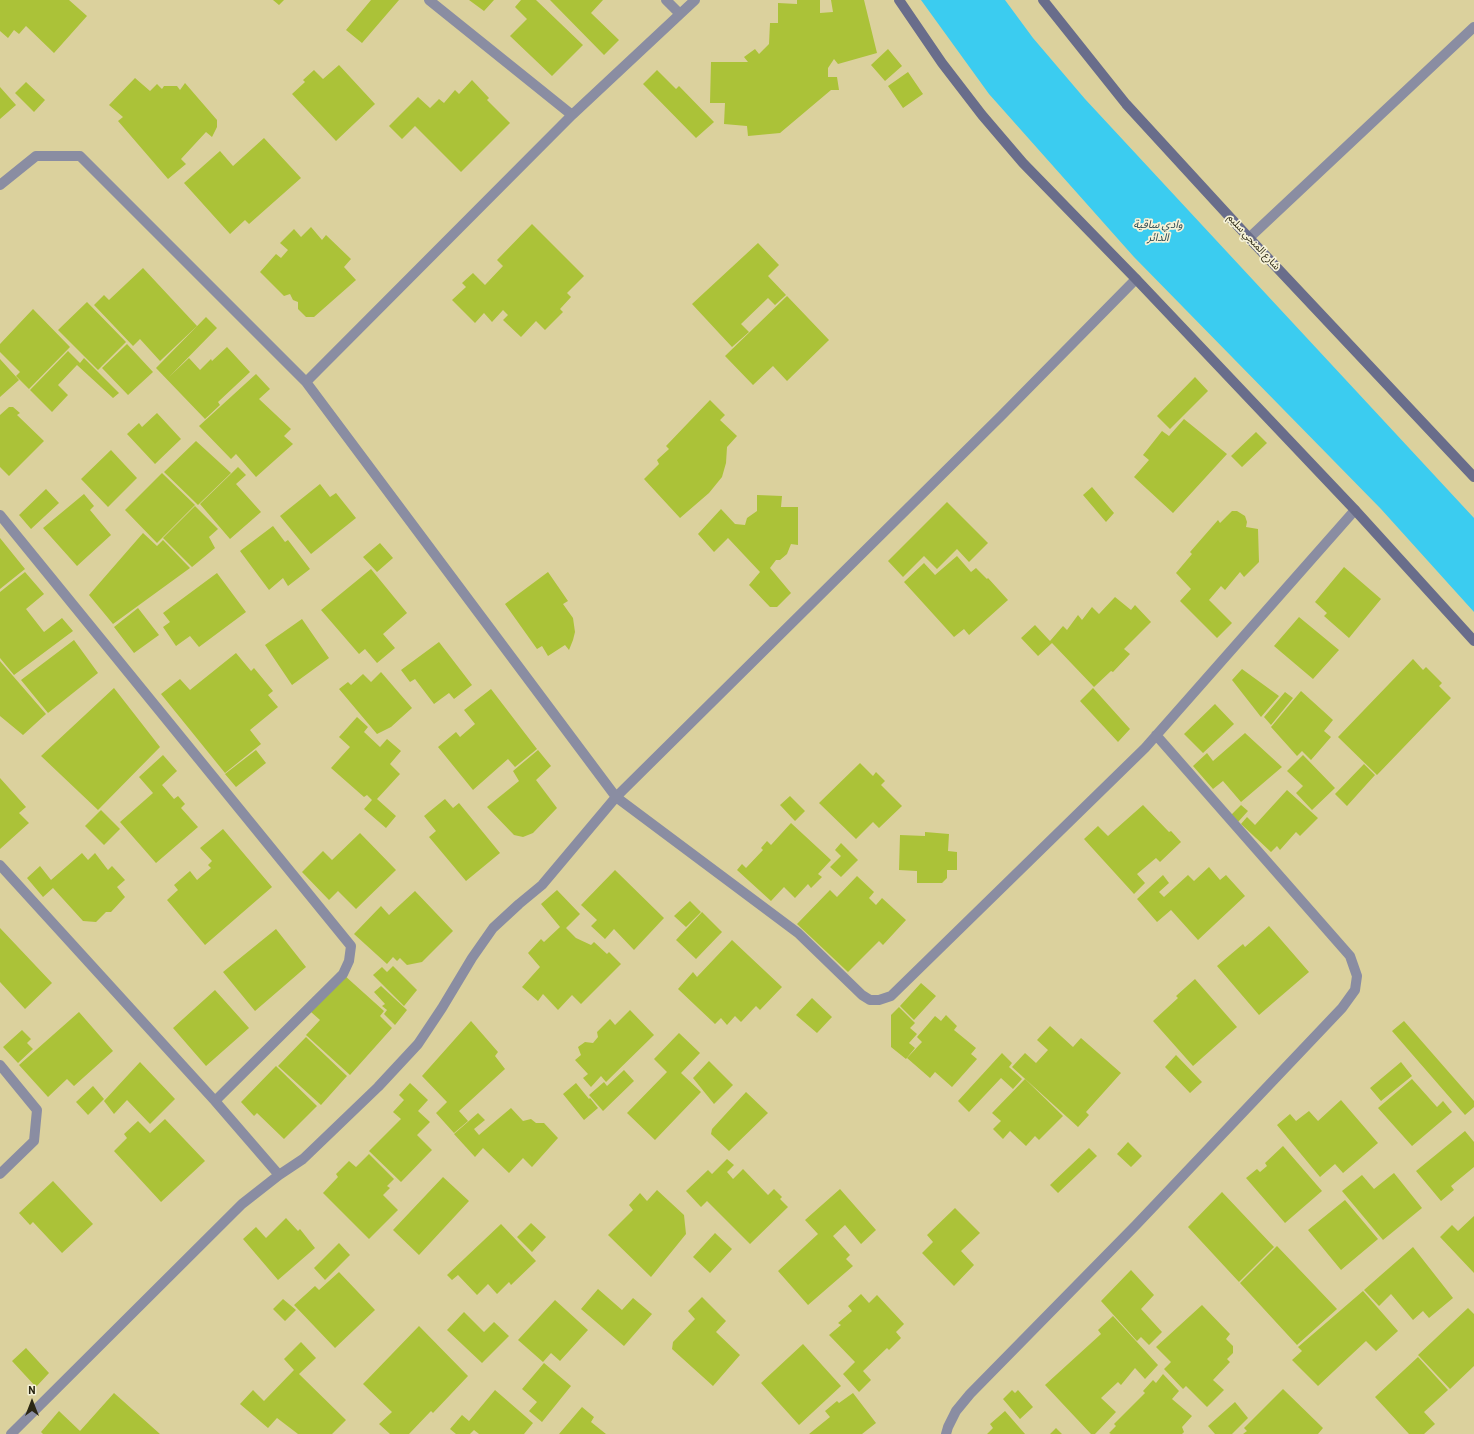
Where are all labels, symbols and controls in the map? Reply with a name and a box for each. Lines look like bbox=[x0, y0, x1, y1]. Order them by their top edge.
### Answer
street label: شارع المنجي سليم bbox=[1225, 212, 1283, 272]
water label: وادي ساقية الدائر bbox=[1133, 217, 1183, 243]
north arrow bbox=[12, 1382, 52, 1422]
text: N bbox=[28, 1383, 36, 1396]

